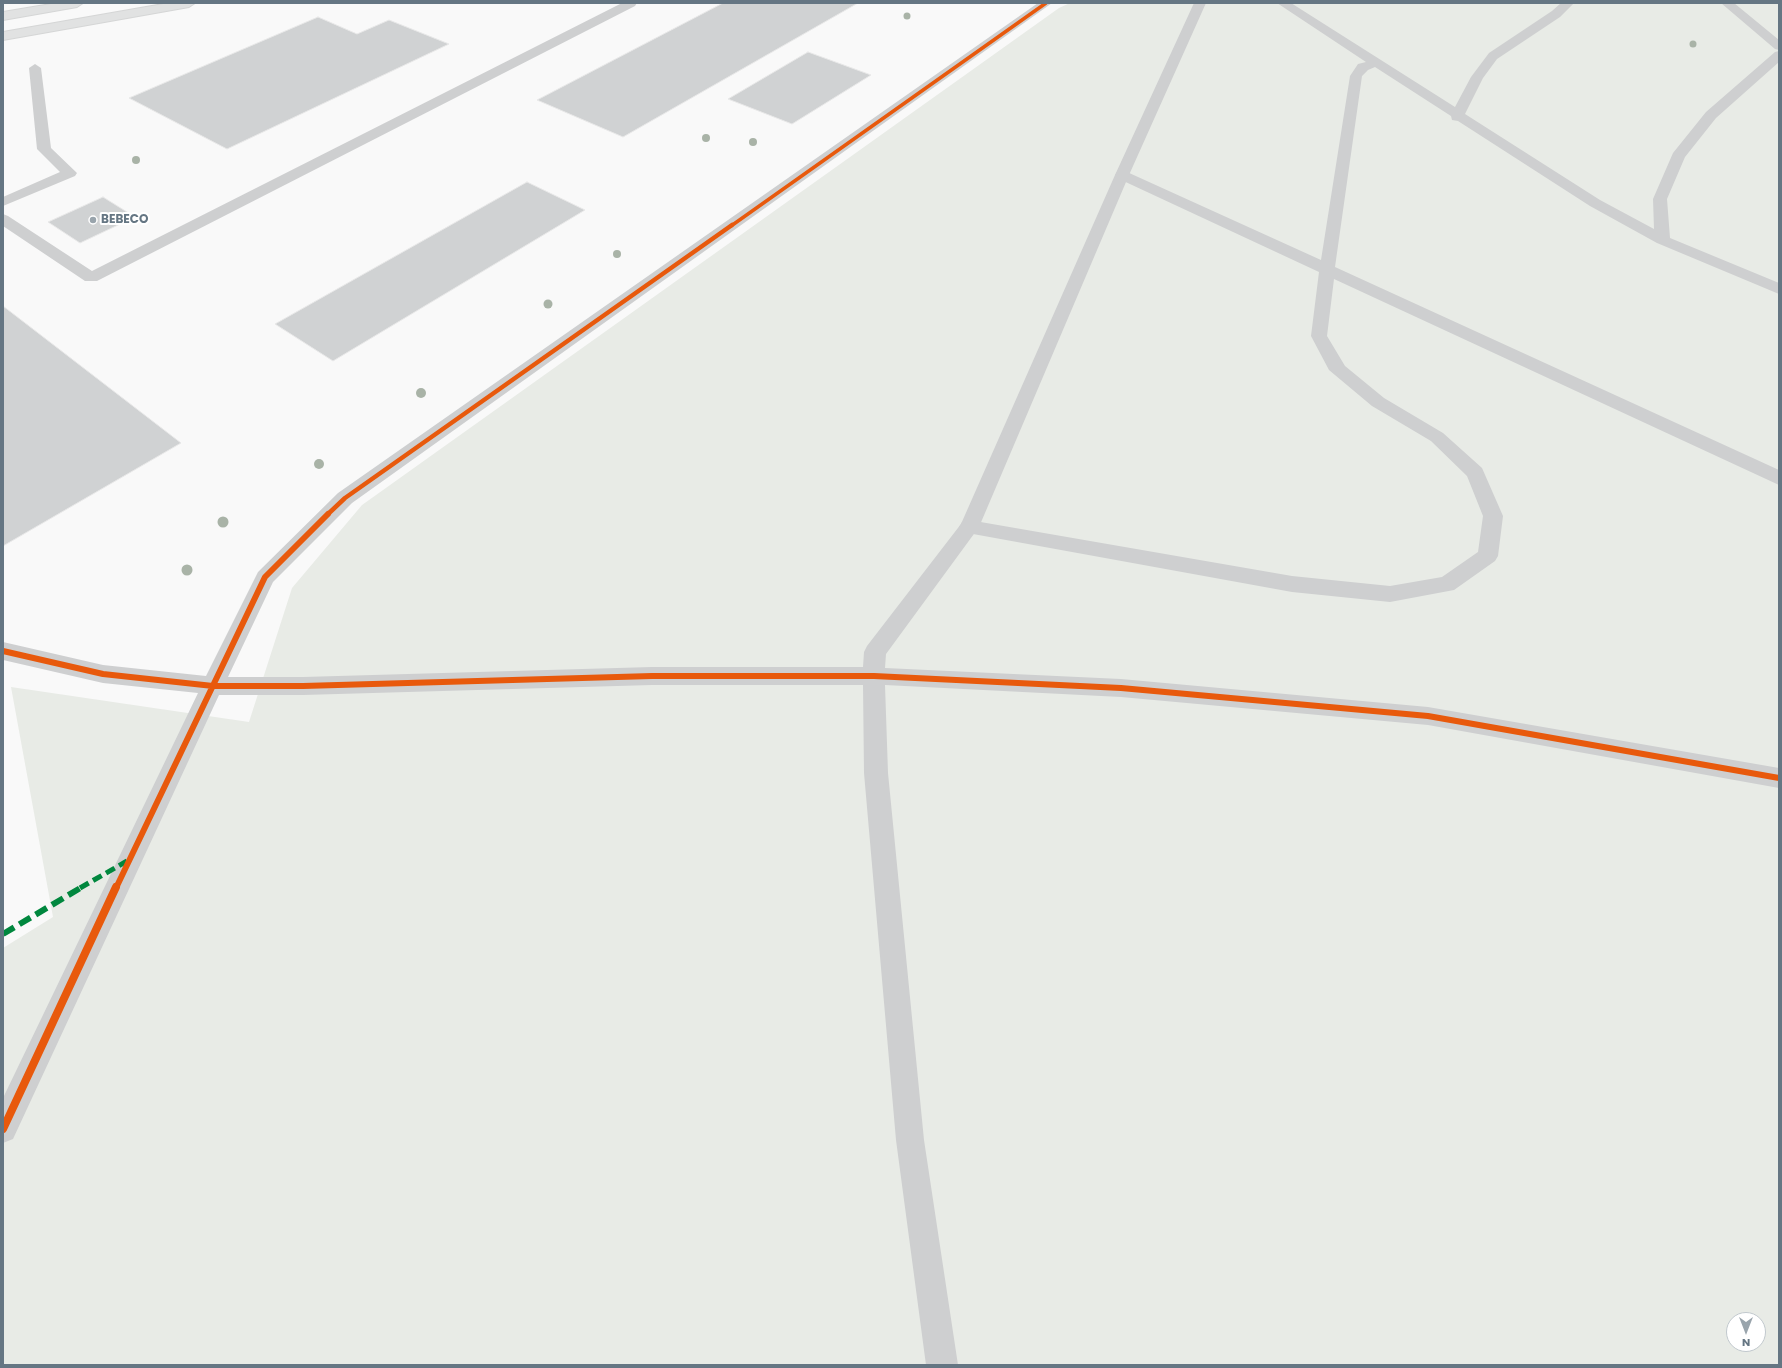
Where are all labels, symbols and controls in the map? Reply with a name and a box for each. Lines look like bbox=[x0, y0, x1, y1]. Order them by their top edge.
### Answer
place label: BEBECO bbox=[101, 213, 148, 227]
marker: BEBECO bbox=[88, 215, 98, 225]
north arrow bbox=[1726, 1312, 1766, 1352]
text: N bbox=[1742, 1335, 1750, 1351]

